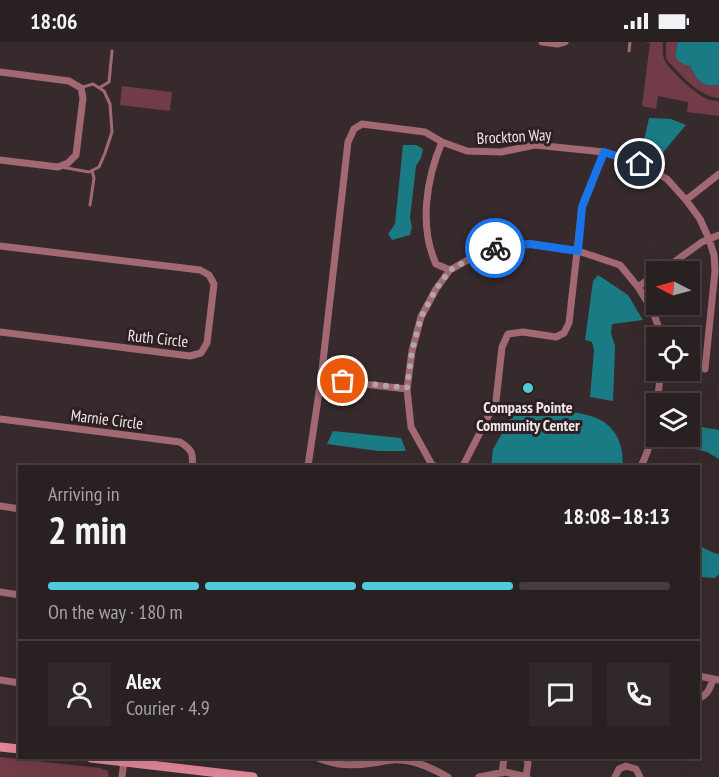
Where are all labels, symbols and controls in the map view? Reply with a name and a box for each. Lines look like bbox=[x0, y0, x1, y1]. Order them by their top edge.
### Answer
text: 18:06 bbox=[30, 7, 78, 35]
street label: Brockton Way bbox=[476, 124, 552, 148]
pin bbox=[614, 138, 665, 189]
icon: home bbox=[623, 147, 656, 180]
courier bbox=[465, 218, 525, 278]
icon: bike bbox=[479, 232, 512, 265]
north arrow bbox=[646, 261, 700, 315]
map controls bbox=[646, 261, 700, 447]
street label: Ruth Circle bbox=[127, 325, 189, 351]
button: locate bbox=[646, 327, 700, 381]
pin bbox=[317, 355, 368, 406]
icon: bag bbox=[326, 364, 359, 397]
marker: Compass Pointe Community Center bbox=[521, 381, 535, 395]
button: layers bbox=[646, 393, 700, 447]
place label: Compass Pointe Community Center bbox=[476, 397, 580, 435]
street label: Marnie Circle bbox=[70, 405, 144, 433]
text: Arriving in bbox=[48, 481, 120, 507]
text: 18:08–18:13 bbox=[563, 502, 670, 530]
text: 2 min bbox=[48, 504, 127, 555]
text: On the way · 180 m bbox=[48, 599, 183, 625]
button: person bbox=[48, 663, 111, 726]
button: chat bbox=[529, 663, 592, 726]
button: phone bbox=[607, 663, 670, 726]
text: Alex bbox=[126, 667, 161, 695]
text: Courier · 4.9 bbox=[126, 695, 210, 721]

